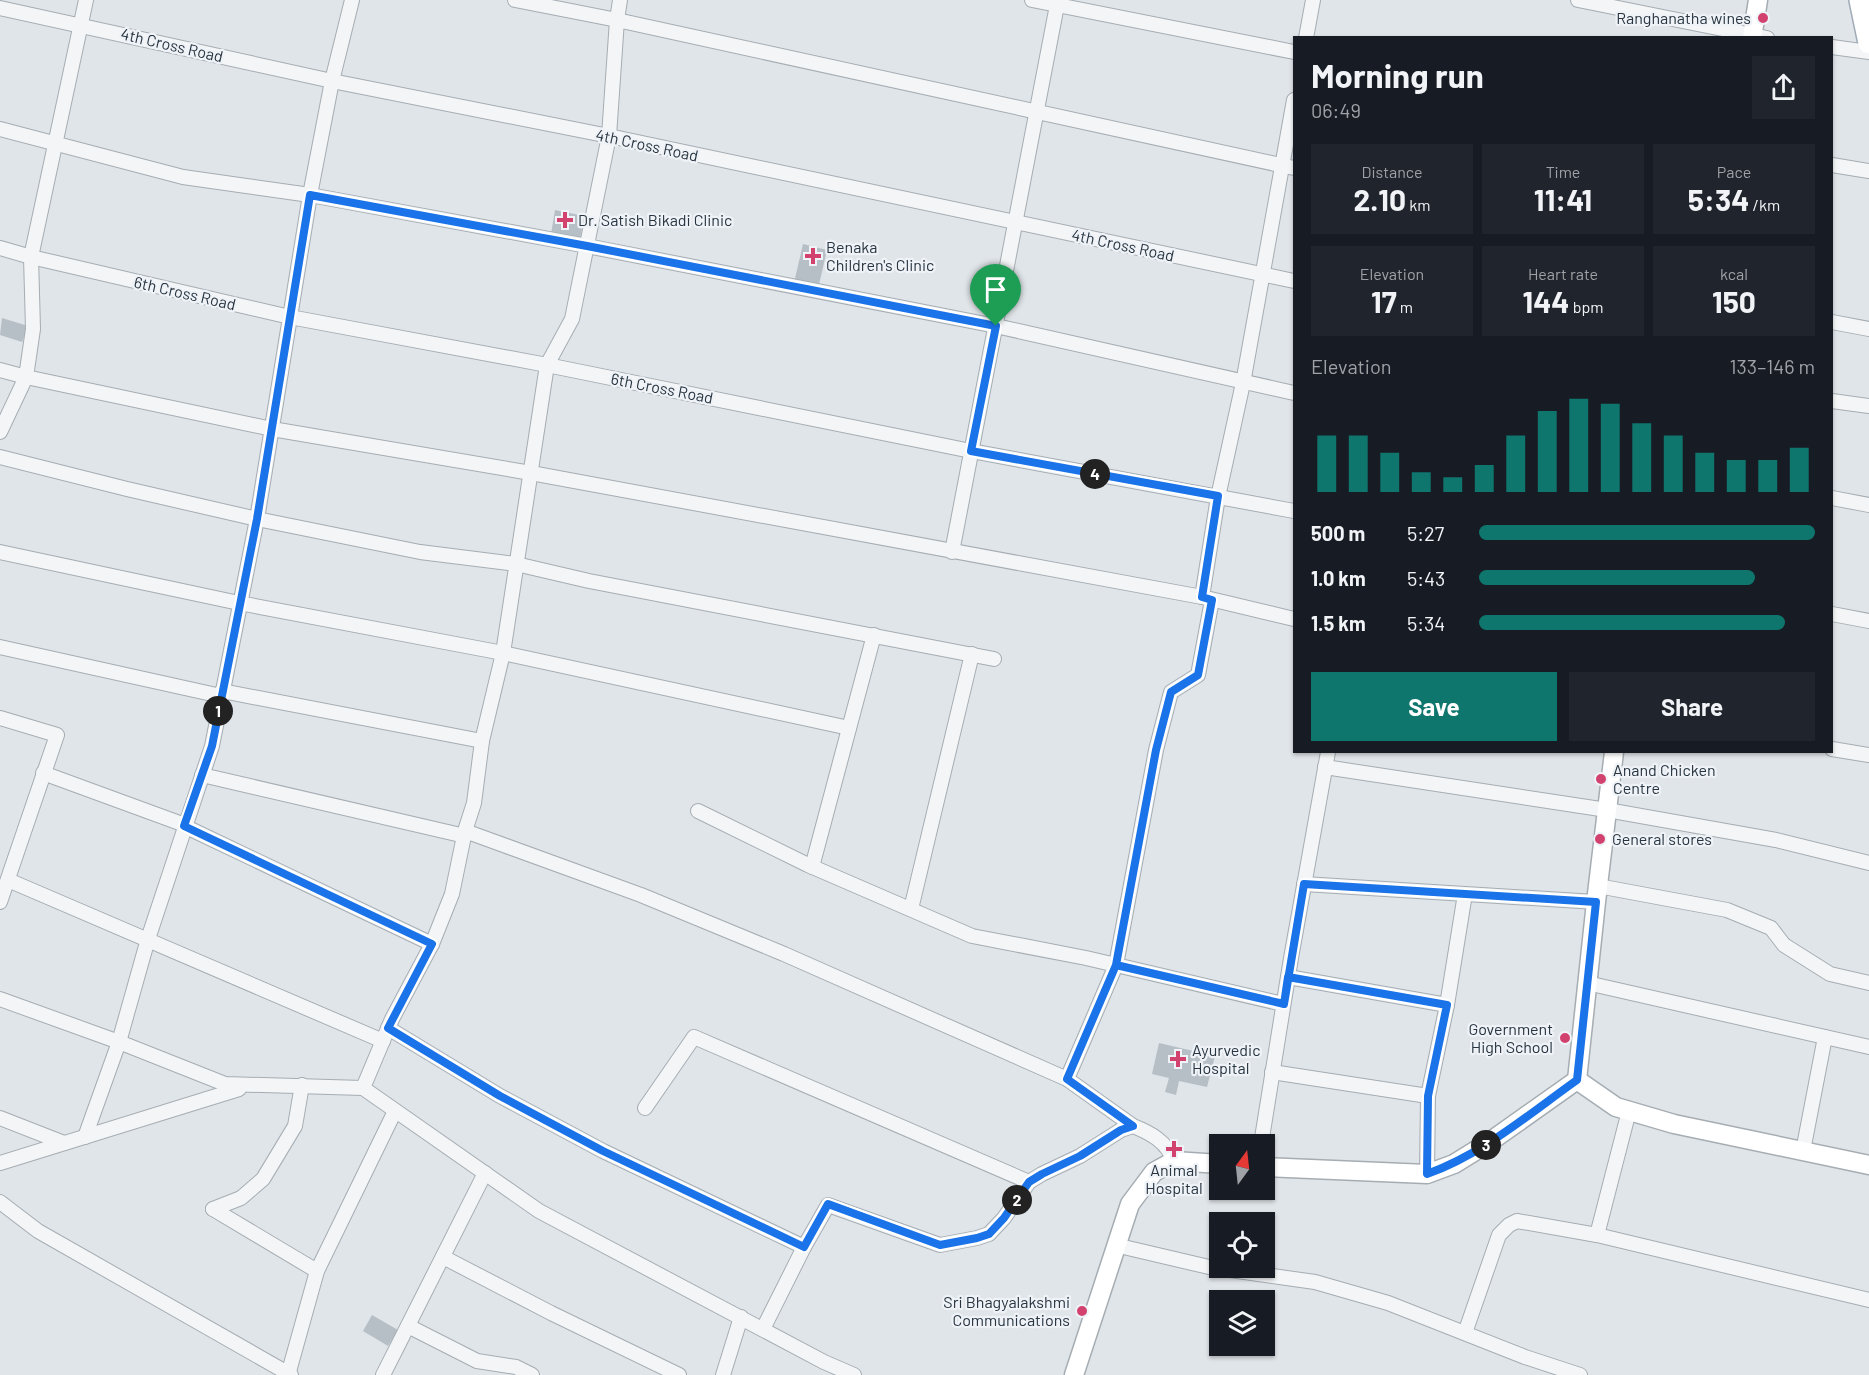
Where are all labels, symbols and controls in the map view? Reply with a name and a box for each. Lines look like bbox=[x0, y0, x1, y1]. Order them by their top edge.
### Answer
place label: Ranghanatha wines bbox=[1616, 8, 1751, 27]
marker: Ranghanatha wines bbox=[1756, 11, 1770, 25]
street label: 4th Cross Road bbox=[119, 24, 225, 66]
text: Morning run bbox=[1311, 55, 1484, 95]
button: share bbox=[1752, 56, 1815, 119]
text: 06:49 bbox=[1311, 98, 1361, 122]
street label: 4th Cross Road bbox=[594, 124, 700, 165]
text: Distance bbox=[1362, 162, 1422, 181]
text: Time bbox=[1546, 162, 1580, 181]
text: Pace bbox=[1717, 162, 1751, 181]
text: 2.10 bbox=[1353, 181, 1406, 217]
text: 11:41 bbox=[1534, 181, 1592, 217]
text: 5:34 bbox=[1688, 181, 1749, 217]
text: km bbox=[1406, 195, 1431, 214]
text: /km bbox=[1749, 195, 1780, 214]
place label: Dr. Satish Bikadi Clinic bbox=[578, 210, 732, 229]
marker: Dr. Satish Bikadi Clinic bbox=[556, 211, 574, 229]
street label: 4th Cross Road bbox=[1070, 224, 1176, 265]
place label: Benaka Children's Clinic bbox=[826, 237, 934, 274]
marker: Benaka Children's Clinic bbox=[804, 247, 822, 265]
pin bbox=[970, 264, 1021, 326]
text: Elevation bbox=[1360, 264, 1424, 283]
text: Heart rate bbox=[1528, 264, 1598, 283]
text: kcal bbox=[1720, 264, 1748, 283]
street label: 6th Cross Road bbox=[132, 272, 238, 313]
icon: arrive bbox=[979, 273, 1012, 306]
text: 17 bbox=[1371, 283, 1397, 319]
text: 144 bbox=[1523, 283, 1569, 319]
text: 150 bbox=[1712, 283, 1756, 319]
text: m bbox=[1397, 297, 1413, 316]
text: bpm bbox=[1569, 297, 1603, 316]
text: Elevation bbox=[1311, 354, 1392, 378]
text: 133–146 m bbox=[1730, 354, 1815, 378]
street label: 6th Cross Road bbox=[609, 368, 715, 407]
pin: 4 bbox=[1080, 459, 1110, 489]
text: 4 bbox=[1090, 464, 1100, 483]
text: 500 m bbox=[1311, 521, 1365, 545]
text: 5:27 bbox=[1407, 521, 1444, 545]
text: 1.0 km bbox=[1311, 566, 1366, 590]
text: 5:43 bbox=[1407, 566, 1445, 590]
text: 1.5 km bbox=[1311, 611, 1366, 635]
text: 5:34 bbox=[1407, 611, 1445, 635]
button: Save bbox=[1311, 672, 1557, 741]
button: Share bbox=[1569, 672, 1815, 741]
pin: 1 bbox=[203, 696, 233, 726]
text: 1 bbox=[215, 701, 221, 720]
place label: Anand Chicken Centre bbox=[1613, 760, 1716, 797]
marker: Anand Chicken Centre bbox=[1594, 772, 1608, 786]
place label: General stores bbox=[1612, 829, 1712, 848]
marker: General stores bbox=[1593, 832, 1607, 846]
place label: Government High School bbox=[1468, 1019, 1553, 1056]
marker: Government High School bbox=[1558, 1031, 1572, 1045]
place label: Ayurvedic Hospital bbox=[1192, 1040, 1260, 1077]
marker: Ayurvedic Hospital bbox=[1169, 1050, 1187, 1068]
pin: 3 bbox=[1471, 1130, 1501, 1160]
north arrow bbox=[1209, 1134, 1275, 1200]
map controls bbox=[1209, 1134, 1275, 1356]
text: 3 bbox=[1482, 1135, 1490, 1154]
marker: Animal Hospital bbox=[1165, 1140, 1183, 1158]
place label: Animal Hospital bbox=[1145, 1160, 1203, 1197]
pin: 2 bbox=[1002, 1185, 1032, 1215]
text: 2 bbox=[1013, 1190, 1021, 1209]
button: locate bbox=[1209, 1212, 1275, 1278]
button: layers bbox=[1209, 1290, 1275, 1356]
place label: Sri Bhagyalakshmi Communications bbox=[943, 1292, 1070, 1329]
marker: Sri Bhagyalakshmi Communications bbox=[1075, 1304, 1089, 1318]

